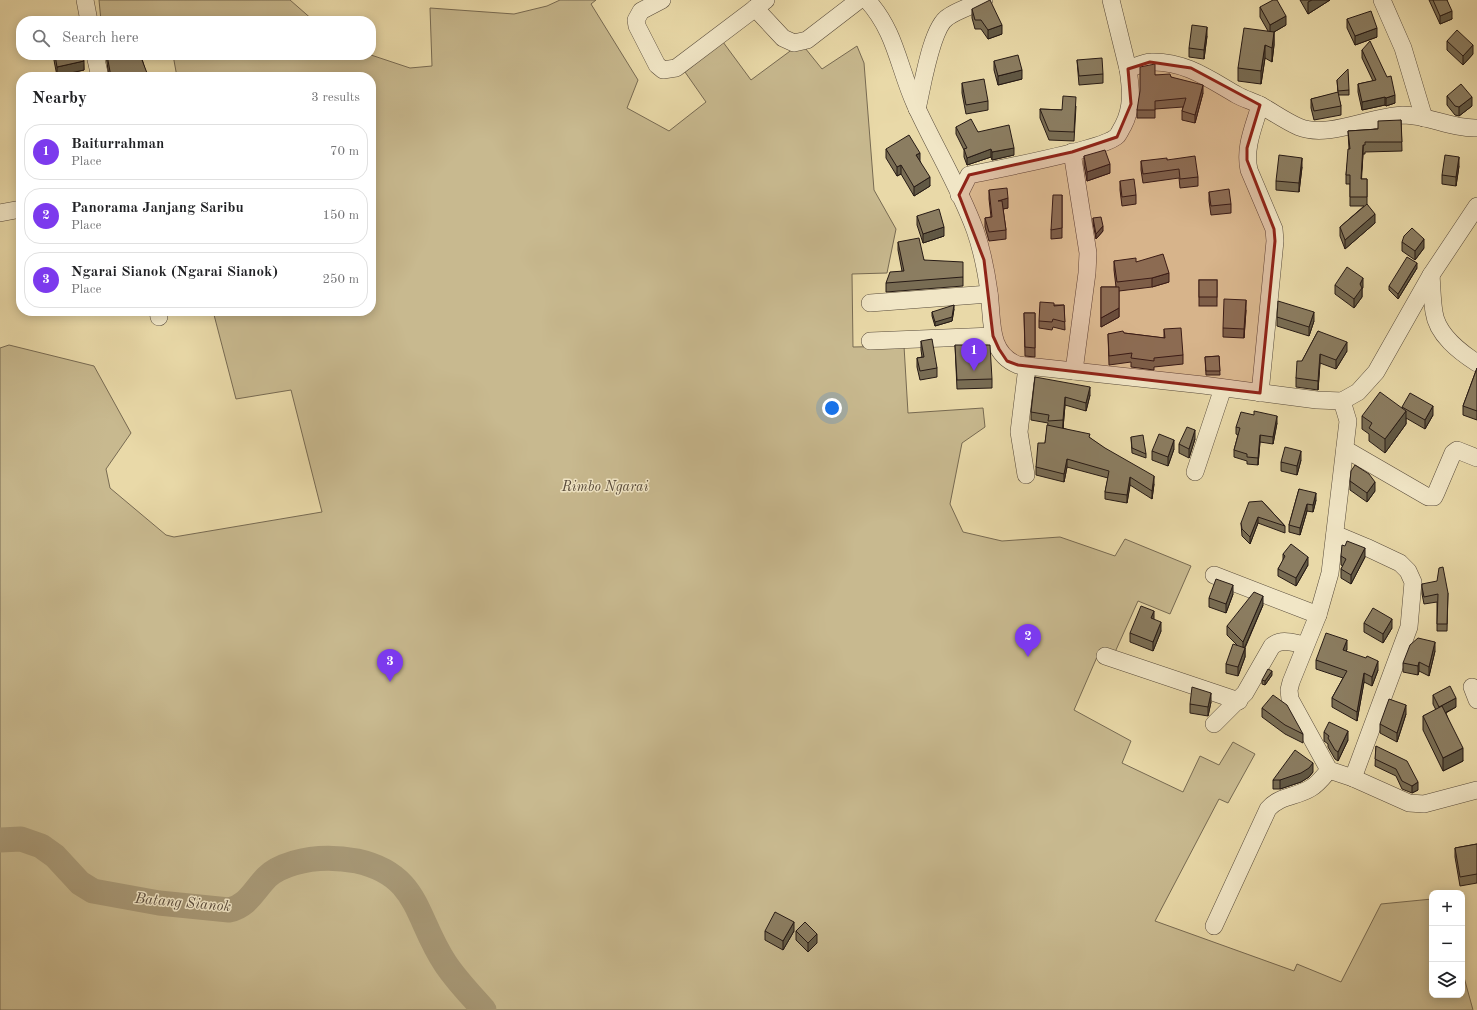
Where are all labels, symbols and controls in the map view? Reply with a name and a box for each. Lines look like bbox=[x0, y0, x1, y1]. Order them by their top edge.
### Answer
search box bbox=[16, 16, 376, 60]
icon: search bbox=[30, 27, 52, 49]
text: Search here bbox=[62, 31, 139, 46]
text: Nearby bbox=[32, 90, 87, 107]
text: 3 results bbox=[311, 91, 360, 104]
text: Baiturrahman bbox=[71, 137, 164, 152]
text: 1 bbox=[42, 145, 50, 158]
text: 70 m bbox=[330, 145, 359, 158]
text: Place bbox=[71, 155, 101, 168]
text: Panorama Janjang Saribu bbox=[71, 201, 244, 216]
text: 2 bbox=[42, 209, 50, 222]
text: 150 m bbox=[322, 209, 359, 222]
text: Place bbox=[71, 219, 101, 232]
text: Ngarai Sianok (Ngarai Sianok) bbox=[71, 265, 278, 280]
text: 3 bbox=[42, 273, 50, 286]
text: 250 m bbox=[322, 273, 359, 286]
text: Place bbox=[71, 283, 101, 296]
pin: 1 bbox=[961, 338, 987, 371]
your location bbox=[822, 398, 842, 418]
park label: Rimbo Ngarai bbox=[561, 480, 649, 495]
pin: 2 bbox=[1015, 624, 1041, 657]
pin: 3 bbox=[377, 649, 403, 682]
map controls bbox=[1429, 890, 1465, 998]
button: + bbox=[1429, 890, 1465, 926]
water label: Batang Sianok bbox=[133, 892, 232, 915]
button: − bbox=[1429, 926, 1465, 962]
button: layers bbox=[1429, 962, 1465, 998]

